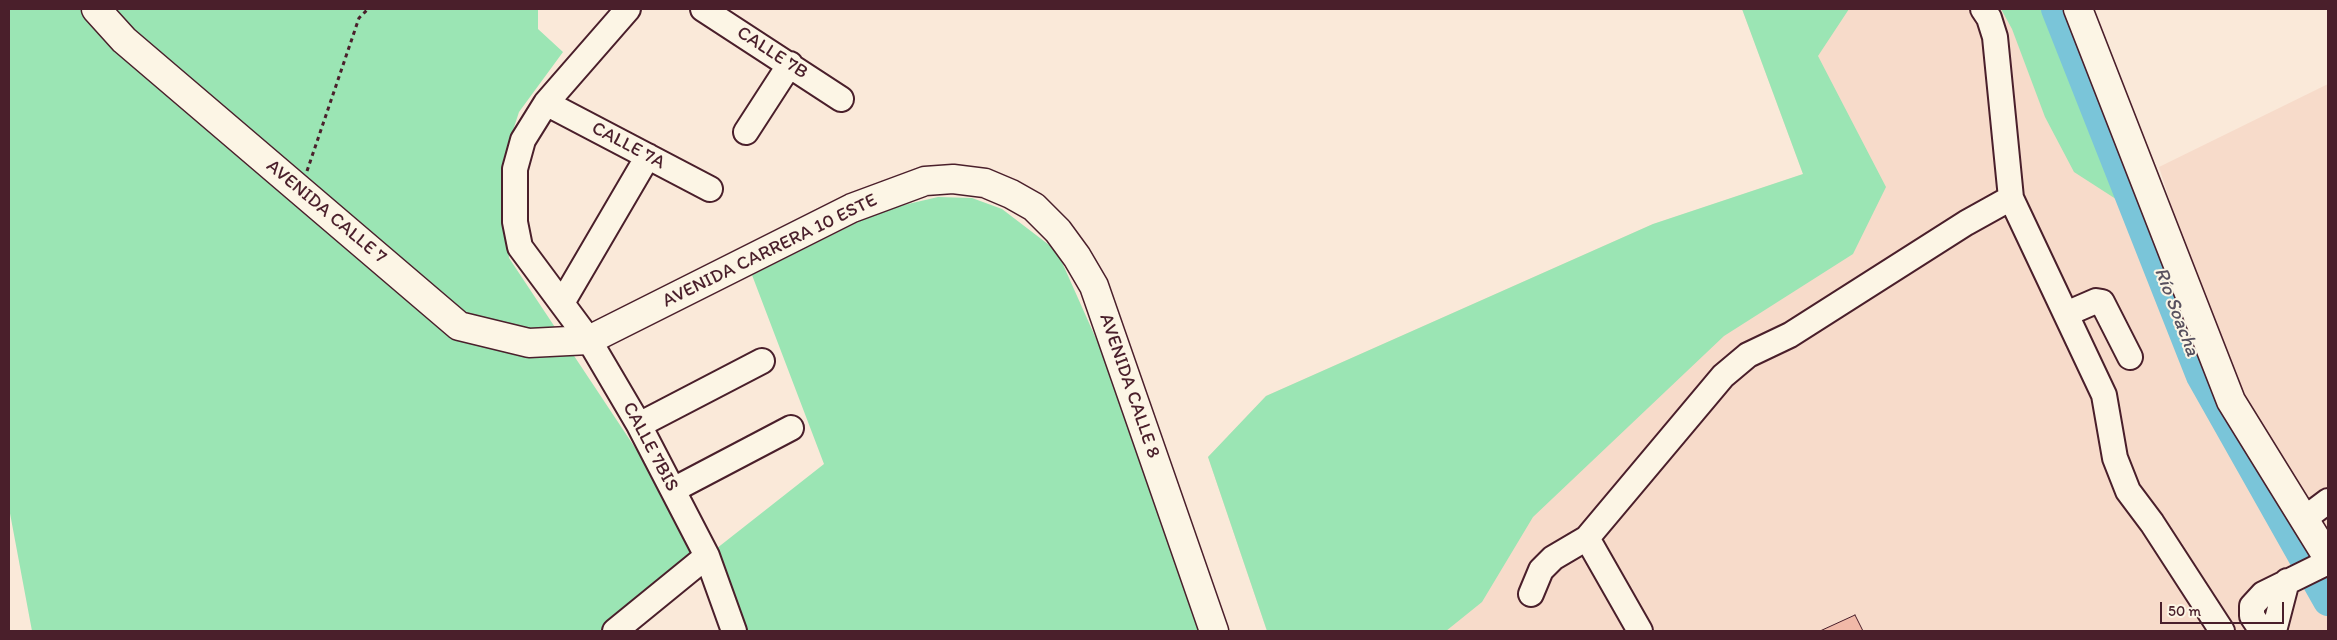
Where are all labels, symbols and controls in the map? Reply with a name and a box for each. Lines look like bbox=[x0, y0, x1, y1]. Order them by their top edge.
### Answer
street label: CALLE 7B bbox=[732, 22, 812, 84]
street label: CALLE 7A bbox=[587, 117, 669, 175]
street label: AVENIDA CALLE 7 bbox=[261, 155, 391, 269]
street label: AVENIDA CARRERA 10 ESTE bbox=[659, 189, 881, 313]
water label: Río Soacha bbox=[2148, 264, 2204, 360]
street label: AVENIDA CALLE 8 bbox=[1094, 311, 1164, 461]
street label: CALLE 7BIS bbox=[617, 398, 683, 496]
scale bar bbox=[2162, 592, 2286, 624]
text: 50 m bbox=[2168, 602, 2201, 620]

